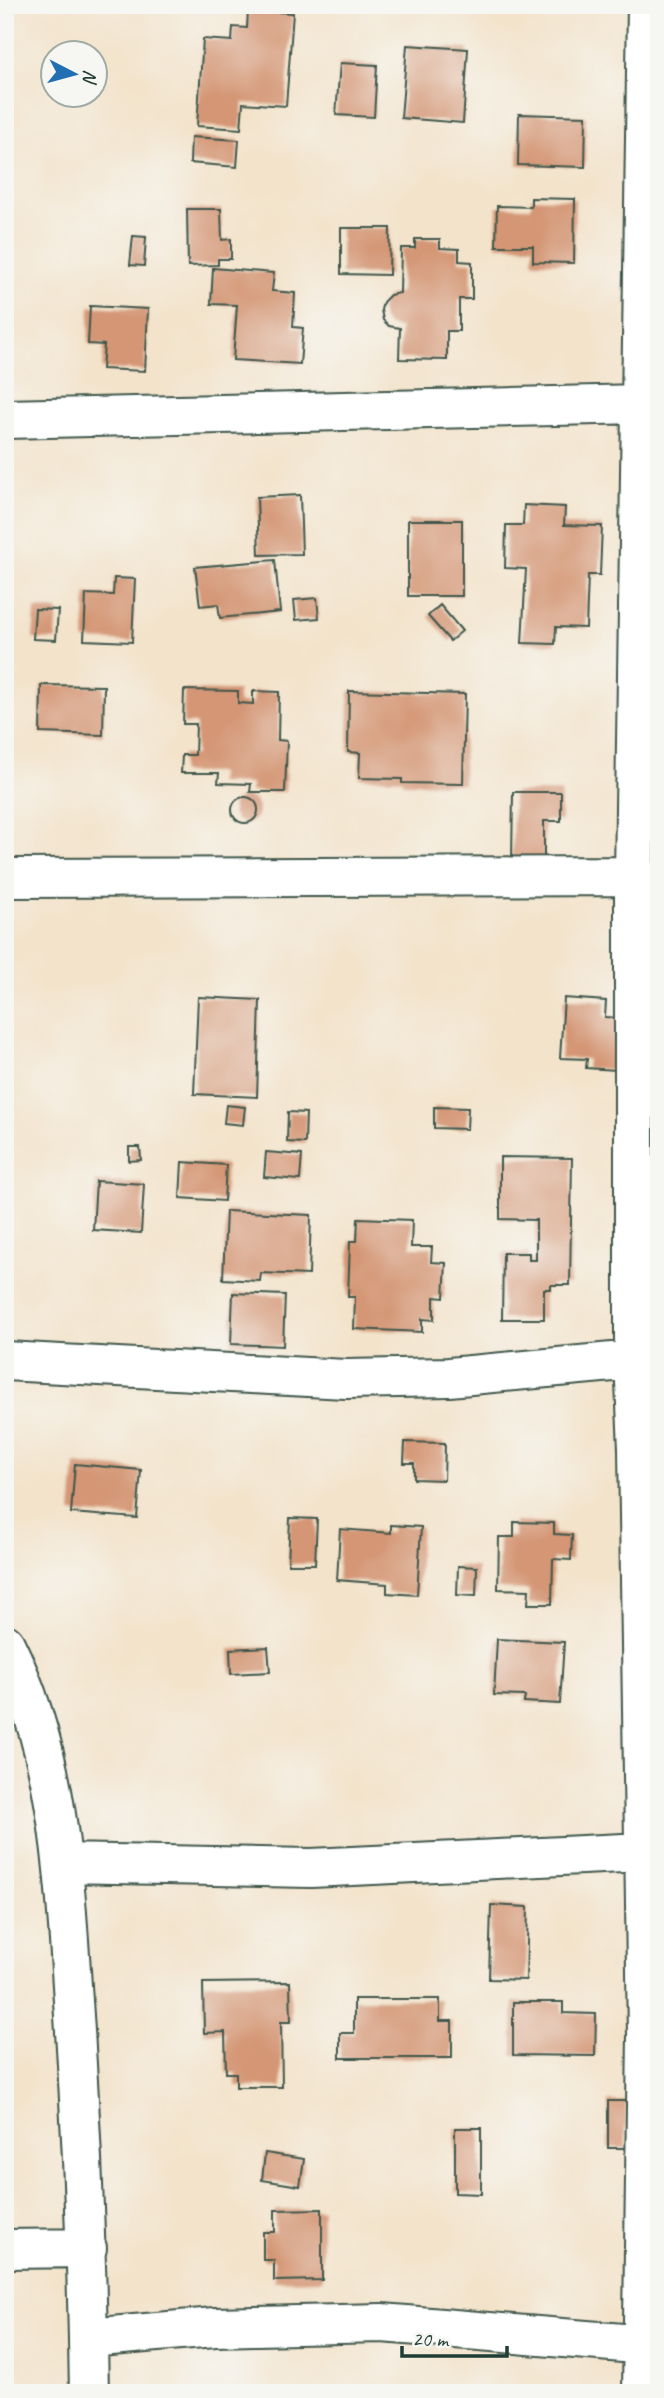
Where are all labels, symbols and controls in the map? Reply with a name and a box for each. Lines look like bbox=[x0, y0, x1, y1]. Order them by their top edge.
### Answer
north arrow bbox=[38, 38, 108, 108]
text: N bbox=[77, 69, 102, 86]
scale bar bbox=[402, 2314, 506, 2358]
text: 20 m bbox=[412, 2326, 450, 2352]

